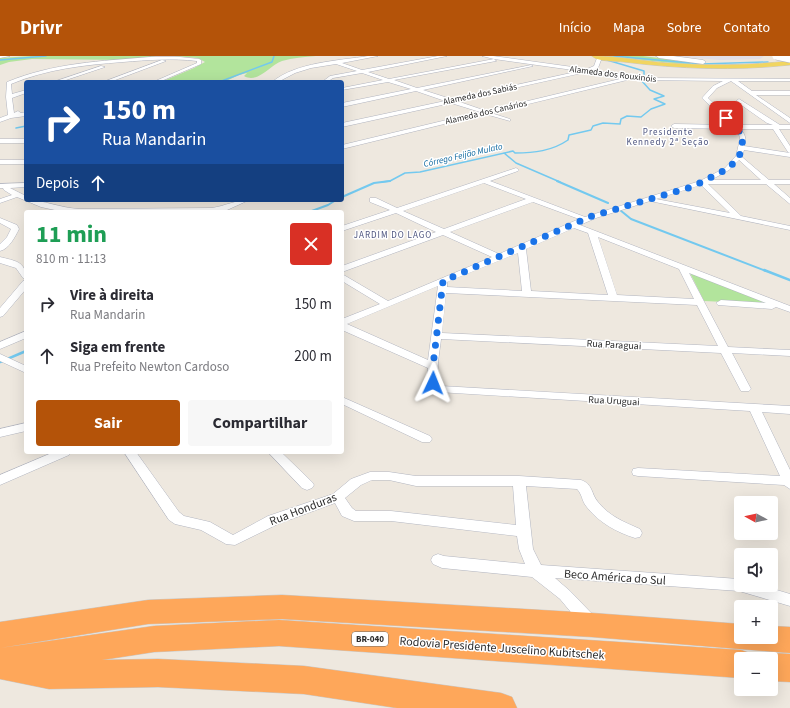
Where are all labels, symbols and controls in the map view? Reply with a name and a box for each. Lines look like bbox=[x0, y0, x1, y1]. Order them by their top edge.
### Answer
text: Drivr bbox=[20, 15, 62, 42]
text: Início bbox=[559, 18, 591, 38]
text: Mapa bbox=[613, 18, 645, 38]
text: Sobre bbox=[667, 18, 701, 38]
text: Contato bbox=[723, 18, 770, 38]
street label: Alameda dos Rouxinóis bbox=[569, 63, 657, 86]
street label: Alameda dos Sabiás bbox=[442, 80, 518, 109]
text: 150 m bbox=[102, 90, 176, 130]
icon: right bbox=[36, 96, 88, 148]
street label: Alameda dos Canários bbox=[444, 97, 528, 128]
pin bbox=[709, 101, 743, 135]
icon: arrive bbox=[715, 107, 737, 129]
district label: Presidente Kennedy 2ª Seção bbox=[627, 126, 710, 149]
text: Rua Mandarin bbox=[102, 127, 206, 152]
water label: Córrego Feijão Mulato bbox=[422, 140, 504, 171]
icon: ahead bbox=[87, 172, 109, 194]
text: Depois bbox=[36, 173, 79, 194]
text: 11 min bbox=[36, 217, 107, 252]
button: close bbox=[290, 223, 332, 265]
district label: JARDIM DO LAGO bbox=[354, 229, 432, 242]
text: 810 m · 11:13 bbox=[36, 250, 106, 268]
text: Vire à direita bbox=[70, 285, 154, 306]
icon: right bbox=[36, 293, 58, 315]
text: 150 m bbox=[294, 294, 332, 315]
text: Rua Mandarin bbox=[70, 306, 145, 324]
text: Siga em frente bbox=[70, 337, 165, 358]
street label: Rua Paraguai bbox=[586, 337, 642, 353]
icon: ahead bbox=[36, 345, 58, 367]
text: 200 m bbox=[294, 346, 332, 367]
text: Rua Prefeito Newton Cardoso bbox=[70, 358, 229, 376]
position arrow bbox=[412, 362, 454, 404]
street label: Rua Uruguai bbox=[588, 393, 640, 409]
button: Sair bbox=[36, 400, 180, 446]
button: Compartilhar bbox=[188, 400, 332, 446]
street label: Rua Honduras bbox=[267, 489, 339, 530]
north arrow bbox=[734, 496, 778, 540]
map controls bbox=[734, 496, 778, 696]
button: sound bbox=[734, 548, 778, 592]
street label: Beco América do Sul bbox=[563, 565, 666, 590]
button: + bbox=[734, 600, 778, 644]
road number: BR-040 bbox=[352, 632, 388, 646]
street label: Rodovia Presidente Juscelino Kubitschek bbox=[399, 633, 605, 664]
button: − bbox=[734, 652, 778, 696]

